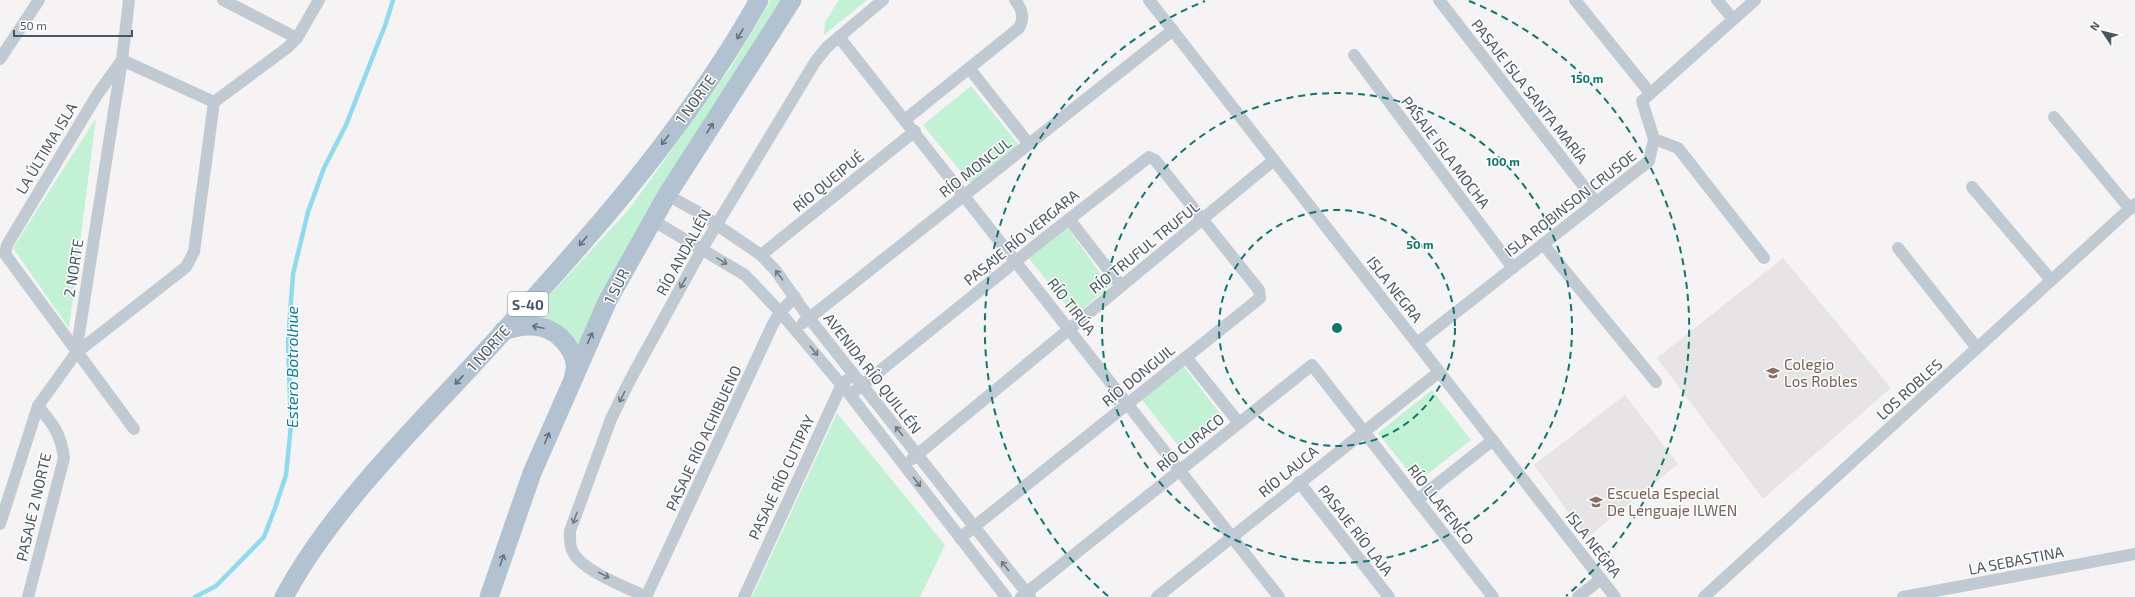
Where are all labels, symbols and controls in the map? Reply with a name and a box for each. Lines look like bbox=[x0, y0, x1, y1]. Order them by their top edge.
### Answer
scale bar bbox=[14, 12, 132, 38]
north arrow bbox=[2083, 12, 2123, 52]
street label: PASAJE ISLA SANTA MARÍA bbox=[1468, 15, 1592, 167]
text: 50 m bbox=[20, 18, 47, 32]
text: N bbox=[2087, 19, 2102, 33]
one-way arrow bbox=[735, 28, 743, 40]
street label: 1 NORTE bbox=[671, 71, 719, 127]
text: 150 m bbox=[1571, 71, 1603, 85]
street label: PASAJE ISLA MOCHA bbox=[1398, 92, 1494, 212]
street label: LA ÚLTIMA ISLA bbox=[12, 98, 81, 197]
one-way arrow bbox=[706, 123, 714, 134]
street label: RÍO MONCUL bbox=[935, 133, 1015, 201]
one-way arrow bbox=[661, 135, 669, 146]
street label: ISLA ROBINSON CRUSOE bbox=[1500, 146, 1640, 260]
street label: RÍO QUEIPUÉ bbox=[789, 147, 868, 216]
text: 100 m bbox=[1486, 154, 1520, 168]
street label: PASAJE RÍO VERGARA bbox=[960, 185, 1083, 289]
street label: RÍO TRUFUL TRUFUL bbox=[1085, 197, 1203, 297]
street label: RÍO ANDALIÉN bbox=[652, 206, 714, 298]
one-way arrow bbox=[579, 236, 588, 246]
text: 50 m bbox=[1406, 237, 1434, 251]
street label: 2 NORTE bbox=[60, 238, 86, 298]
street label: ISLA NEGRA bbox=[1364, 252, 1427, 326]
one-way arrow bbox=[716, 257, 728, 265]
street label: 1 SUR bbox=[600, 265, 632, 307]
one-way arrow bbox=[774, 269, 783, 280]
street label: RÍO TIRÚA bbox=[1044, 274, 1100, 339]
one-way arrow bbox=[679, 277, 687, 289]
road number: S-40 bbox=[508, 292, 548, 316]
water label: Estero Botrolhue bbox=[282, 306, 301, 428]
street label: AVENIDA RÍO QUILLÉN bbox=[820, 309, 926, 437]
street label: 1 NORTE bbox=[463, 321, 513, 375]
centre of rings bbox=[1330, 321, 1344, 335]
one-way arrow bbox=[532, 322, 545, 330]
one-way arrow bbox=[587, 333, 594, 345]
street label: RÍO DONGUIL bbox=[1098, 340, 1178, 410]
one-way arrow bbox=[810, 346, 819, 357]
place label: Colegio Los Robles bbox=[1784, 355, 1858, 390]
street label: LOS ROBLES bbox=[1872, 355, 1946, 423]
street label: PASAJE RÍO ACHIBUENO bbox=[661, 362, 745, 514]
school or university icon: Colegio Los Robles bbox=[1765, 365, 1781, 381]
one-way arrow bbox=[454, 375, 464, 385]
one-way arrow bbox=[618, 391, 625, 403]
street label: RÍO CURACO bbox=[1152, 409, 1228, 475]
street label: PASAJE RÍO CUTIPAY bbox=[744, 411, 818, 542]
one-way arrow bbox=[894, 426, 903, 437]
one-way arrow bbox=[544, 433, 551, 445]
street label: RÍO LAUCA bbox=[1255, 441, 1322, 500]
street label: PASAJE 2 NORTE bbox=[12, 451, 54, 563]
street label: RÍO LLAFENCO bbox=[1404, 460, 1478, 548]
one-way arrow bbox=[913, 476, 921, 487]
street label: PASAJE RÍO LAJA bbox=[1315, 481, 1397, 580]
place label: Escuela Especial De Lenguaje ILWEN bbox=[1607, 484, 1737, 520]
school or university icon: Escuela Especial De Lenguaje ILWEN bbox=[1588, 494, 1604, 510]
street label: ISLA NEGRA bbox=[1563, 507, 1626, 581]
one-way arrow bbox=[570, 512, 578, 524]
street label: LA SEBASTINA bbox=[1967, 542, 2066, 578]
one-way arrow bbox=[499, 554, 506, 567]
one-way arrow bbox=[1001, 561, 1010, 572]
one-way arrow bbox=[598, 572, 610, 579]

